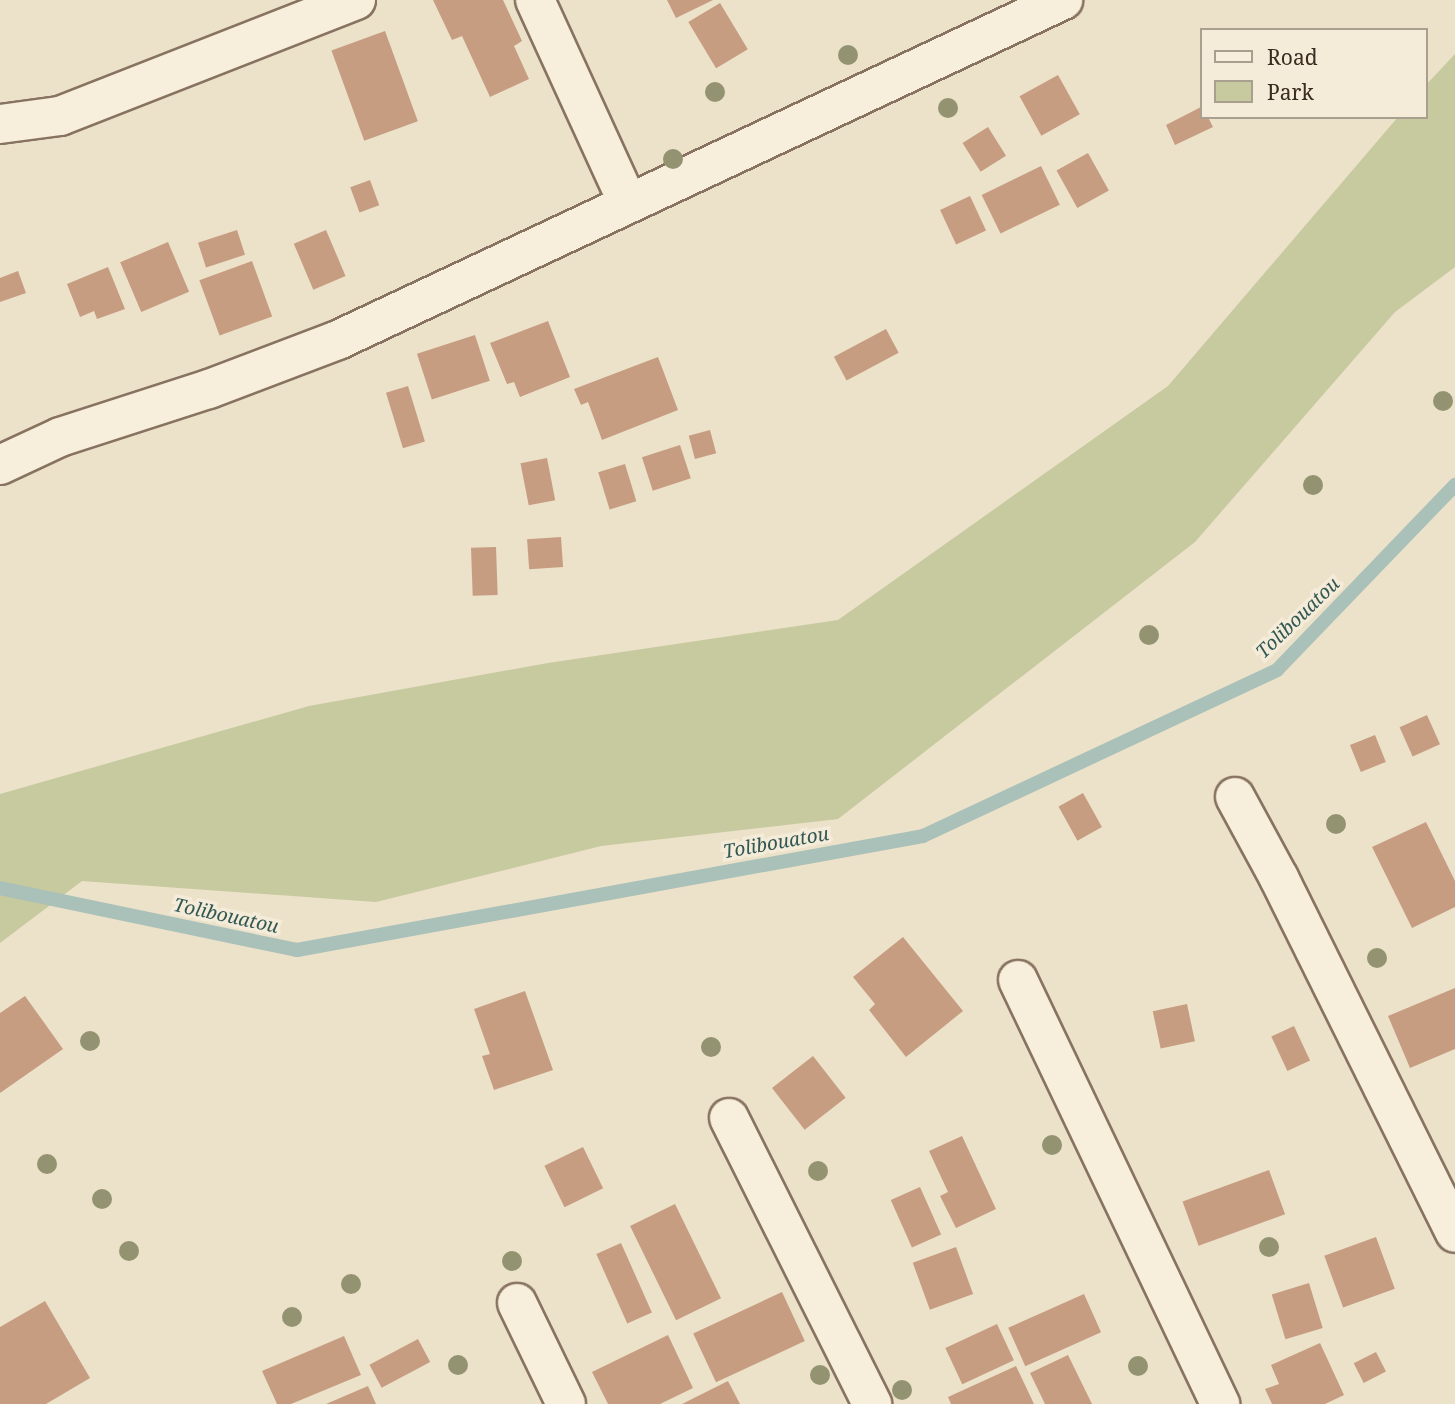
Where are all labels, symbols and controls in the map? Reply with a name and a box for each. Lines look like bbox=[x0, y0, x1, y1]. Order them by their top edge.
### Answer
legend bbox=[1200, 28, 1427, 119]
text: Road bbox=[1267, 43, 1318, 71]
text: Park bbox=[1267, 78, 1314, 106]
water label: Tolibouatou bbox=[1252, 573, 1344, 663]
water label: Tolibouatou bbox=[721, 823, 831, 863]
water label: Tolibouatou bbox=[171, 894, 281, 938]

